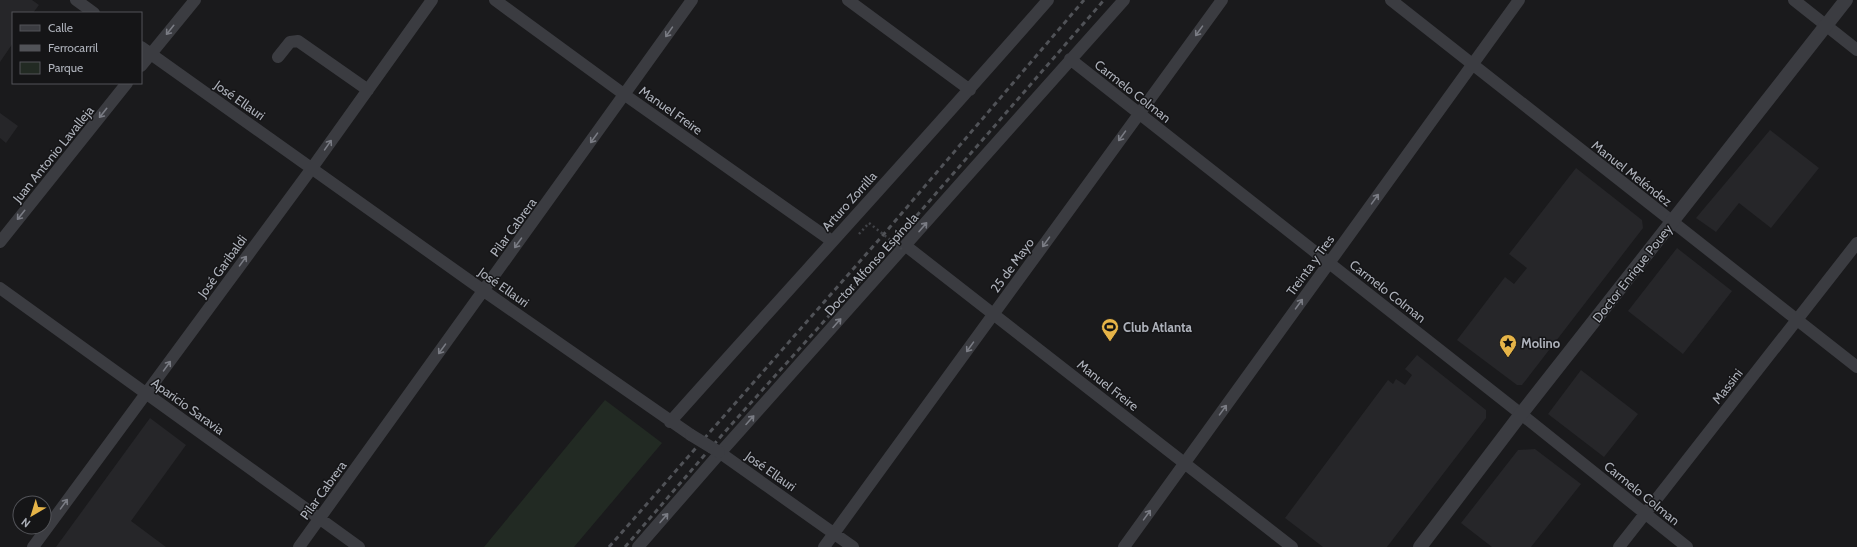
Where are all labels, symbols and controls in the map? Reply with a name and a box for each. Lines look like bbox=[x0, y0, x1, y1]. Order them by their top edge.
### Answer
legend bbox=[12, 12, 142, 84]
text: Calle bbox=[48, 20, 73, 35]
one-way arrow bbox=[165, 25, 174, 36]
one-way arrow bbox=[665, 26, 673, 37]
one-way arrow bbox=[1195, 26, 1203, 37]
text: Ferrocarril bbox=[48, 40, 98, 55]
street label: Carmelo Colman bbox=[1092, 56, 1174, 126]
text: Parque bbox=[48, 60, 83, 75]
street label: José Ellauri bbox=[211, 76, 269, 123]
street label: Manuel Freire bbox=[636, 82, 706, 138]
street label: Juan Antonio Lavalleja bbox=[8, 102, 98, 207]
one-way arrow bbox=[98, 108, 107, 119]
one-way arrow bbox=[1118, 131, 1127, 142]
one-way arrow bbox=[590, 132, 598, 143]
street label: Manuel Meléndez bbox=[1589, 137, 1675, 209]
one-way arrow bbox=[324, 140, 332, 151]
street label: Arturo Zorrilla bbox=[818, 167, 880, 234]
street label: Pilar Cabrera bbox=[486, 194, 540, 260]
one-way arrow bbox=[1371, 194, 1379, 205]
one-way arrow bbox=[17, 209, 26, 220]
street label: Doctor Alfonso Espínola bbox=[821, 209, 922, 318]
street label: Doctor Enrique Pouey bbox=[1589, 220, 1676, 325]
one-way arrow bbox=[919, 221, 928, 232]
street label: Treinta y Tres bbox=[1283, 231, 1338, 298]
street label: José Garibaldi bbox=[193, 232, 250, 301]
street label: 25 de Mayo bbox=[987, 235, 1037, 295]
one-way arrow bbox=[1042, 236, 1050, 247]
one-way arrow bbox=[514, 238, 522, 249]
one-way arrow bbox=[239, 256, 248, 267]
street label: Carmelo Colman bbox=[1347, 256, 1429, 326]
street label: José Ellauri bbox=[475, 263, 533, 310]
one-way arrow bbox=[1295, 299, 1303, 310]
sports icon: Club Atlanta bbox=[1100, 317, 1120, 342]
one-way arrow bbox=[832, 318, 841, 329]
place label: Club Atlanta bbox=[1123, 319, 1193, 335]
place icon: Molino bbox=[1498, 333, 1518, 358]
place label: Molino bbox=[1521, 335, 1561, 351]
one-way arrow bbox=[965, 341, 974, 352]
one-way arrow bbox=[438, 343, 446, 354]
street label: Manuel Freire bbox=[1074, 356, 1142, 414]
one-way arrow bbox=[162, 361, 171, 372]
street label: Massini bbox=[1708, 365, 1746, 407]
street label: Aparicio Saravia bbox=[148, 374, 228, 438]
one-way arrow bbox=[1219, 405, 1227, 416]
one-way arrow bbox=[745, 415, 754, 425]
street label: José Ellauri bbox=[742, 447, 800, 494]
street label: Pilar Cabrera bbox=[296, 457, 350, 523]
street label: Carmelo Colman bbox=[1601, 458, 1683, 528]
north arrow bbox=[12, 495, 52, 535]
one-way arrow bbox=[60, 499, 69, 510]
one-way arrow bbox=[1143, 510, 1151, 521]
one-way arrow bbox=[659, 512, 668, 523]
text: N bbox=[18, 515, 33, 531]

